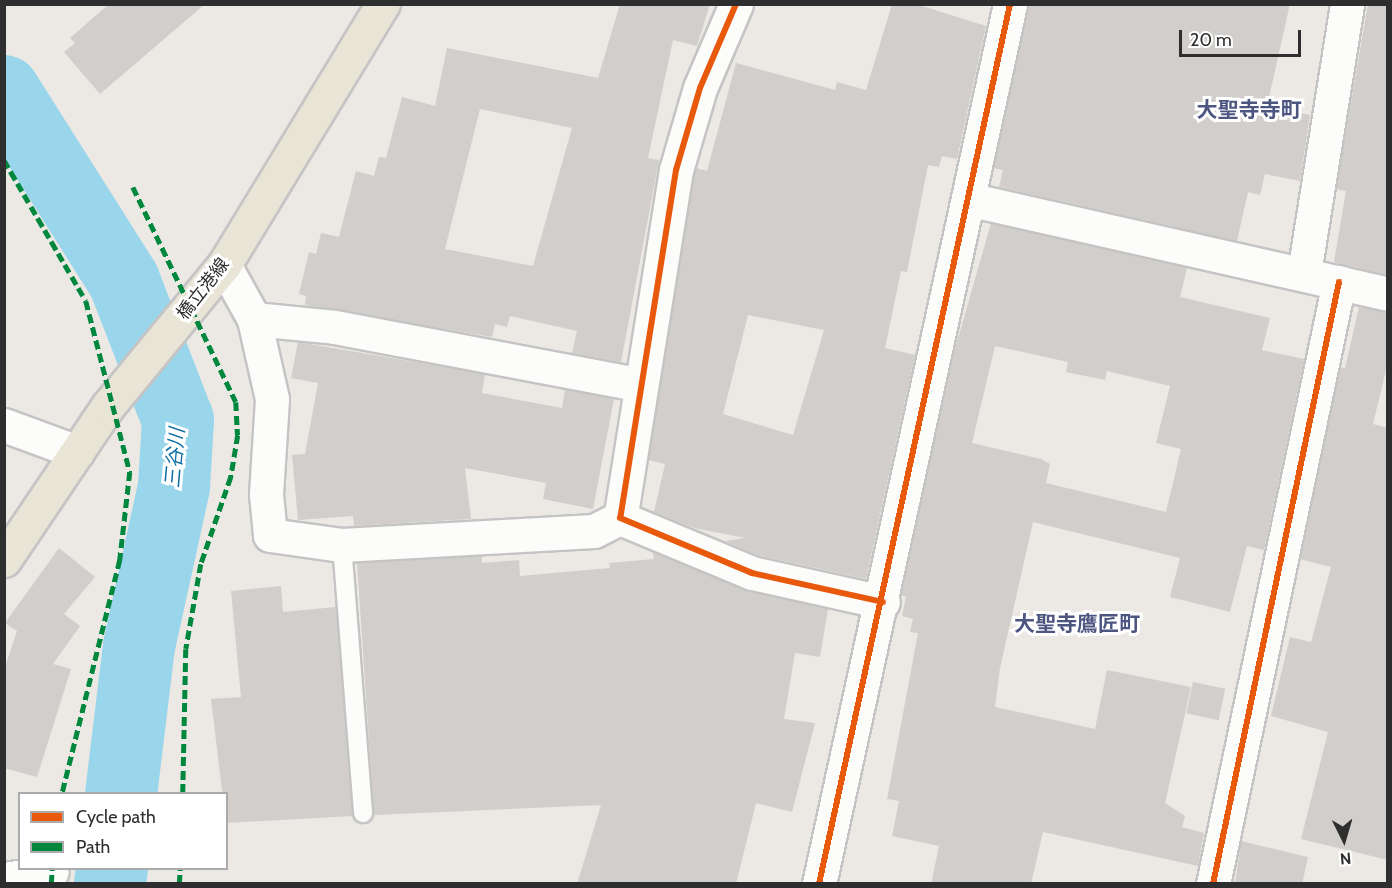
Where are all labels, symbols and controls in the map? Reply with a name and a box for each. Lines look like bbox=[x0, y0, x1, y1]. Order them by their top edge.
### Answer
scale bar bbox=[1182, 18, 1304, 56]
text: 20 m bbox=[1190, 29, 1232, 51]
district label: 大聖寺寺町 bbox=[1197, 97, 1301, 123]
street label: 橋立港線 bbox=[172, 254, 234, 324]
water label: 三谷川 bbox=[160, 427, 190, 489]
district label: 大聖寺鷹匠町 bbox=[1014, 611, 1140, 637]
legend bbox=[18, 792, 228, 870]
text: Cycle path bbox=[76, 806, 156, 828]
north arrow bbox=[1314, 810, 1374, 870]
text: Path bbox=[76, 836, 110, 858]
text: N bbox=[1339, 848, 1352, 868]

